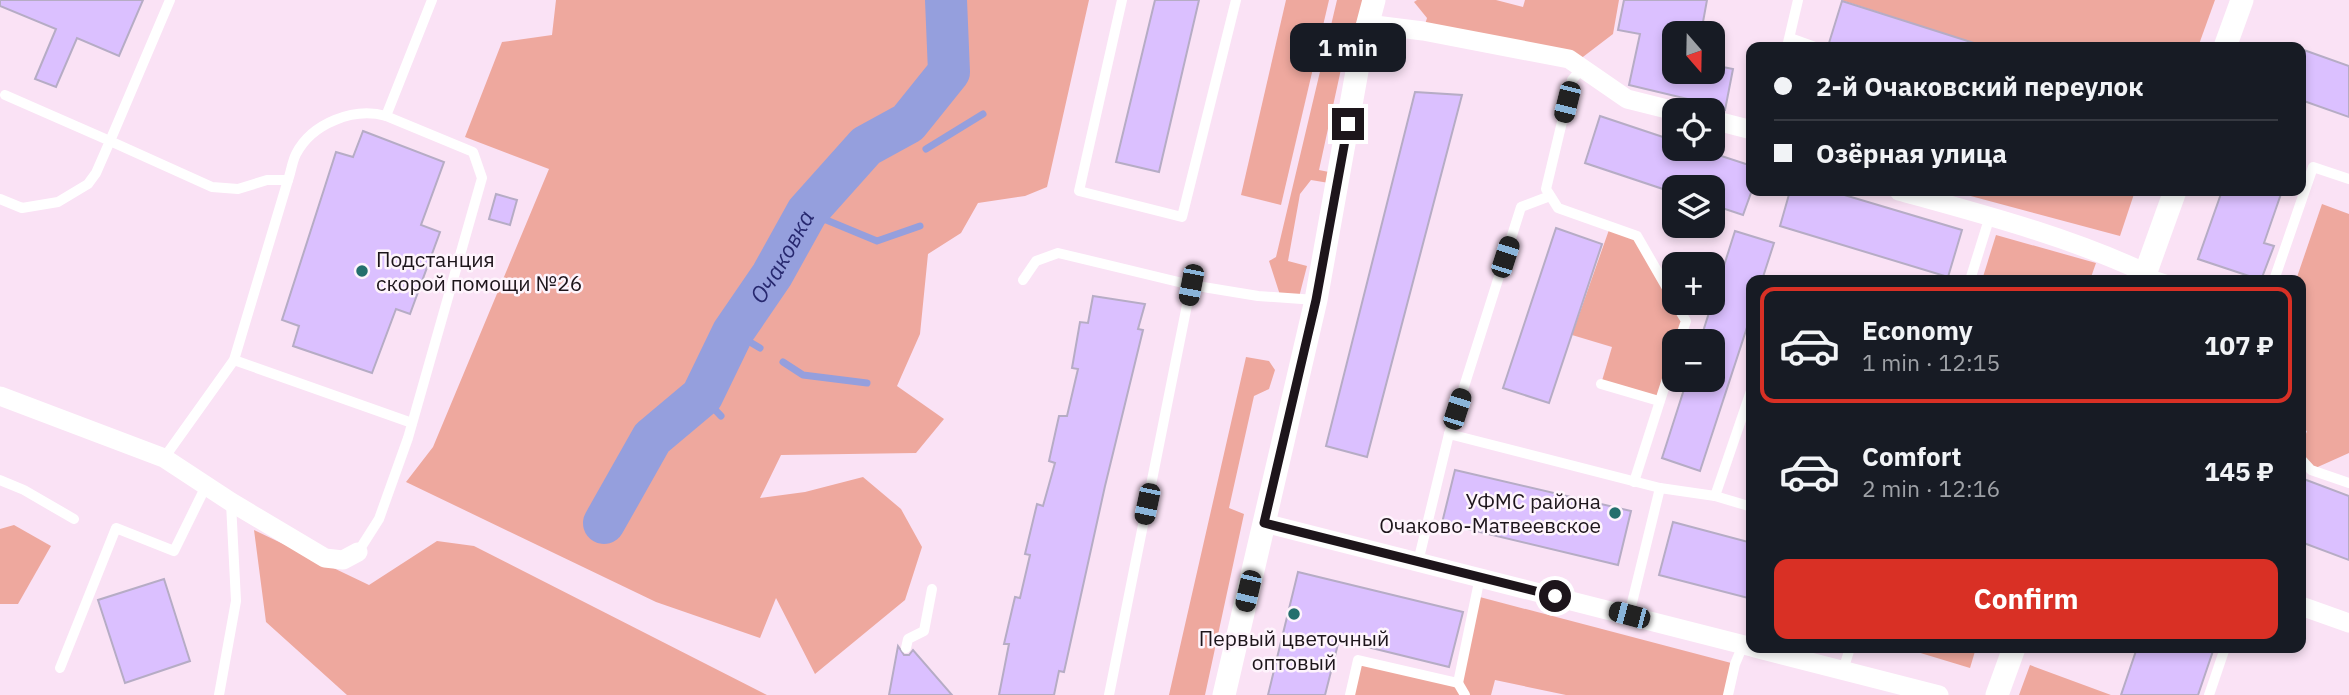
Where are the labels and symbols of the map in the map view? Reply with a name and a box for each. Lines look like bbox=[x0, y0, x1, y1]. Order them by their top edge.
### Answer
north arrow bbox=[1662, 21, 1726, 84]
callout: 1 min bbox=[1290, 23, 1406, 72]
car bbox=[1552, 79, 1583, 125]
route end bbox=[1332, 108, 1364, 140]
water label: Очаковка bbox=[742, 204, 820, 309]
car bbox=[1489, 234, 1522, 280]
place label: Подстанция скорой помощи №26 bbox=[376, 245, 582, 297]
car bbox=[1177, 262, 1206, 308]
marker: Подстанция скорой помощи №26 bbox=[354, 263, 370, 279]
car bbox=[1441, 386, 1474, 432]
car bbox=[1133, 481, 1162, 527]
place label: УФМС района Очаково-Матвеевское bbox=[1379, 487, 1601, 539]
marker: УФМС района Очаково-Матвеевское bbox=[1607, 505, 1623, 521]
car bbox=[1234, 568, 1263, 614]
route start bbox=[1539, 580, 1571, 612]
car bbox=[1606, 599, 1653, 631]
marker: Первый цветочный оптовый bbox=[1286, 606, 1302, 622]
place label: Первый цветочный оптовый bbox=[1199, 624, 1389, 676]

